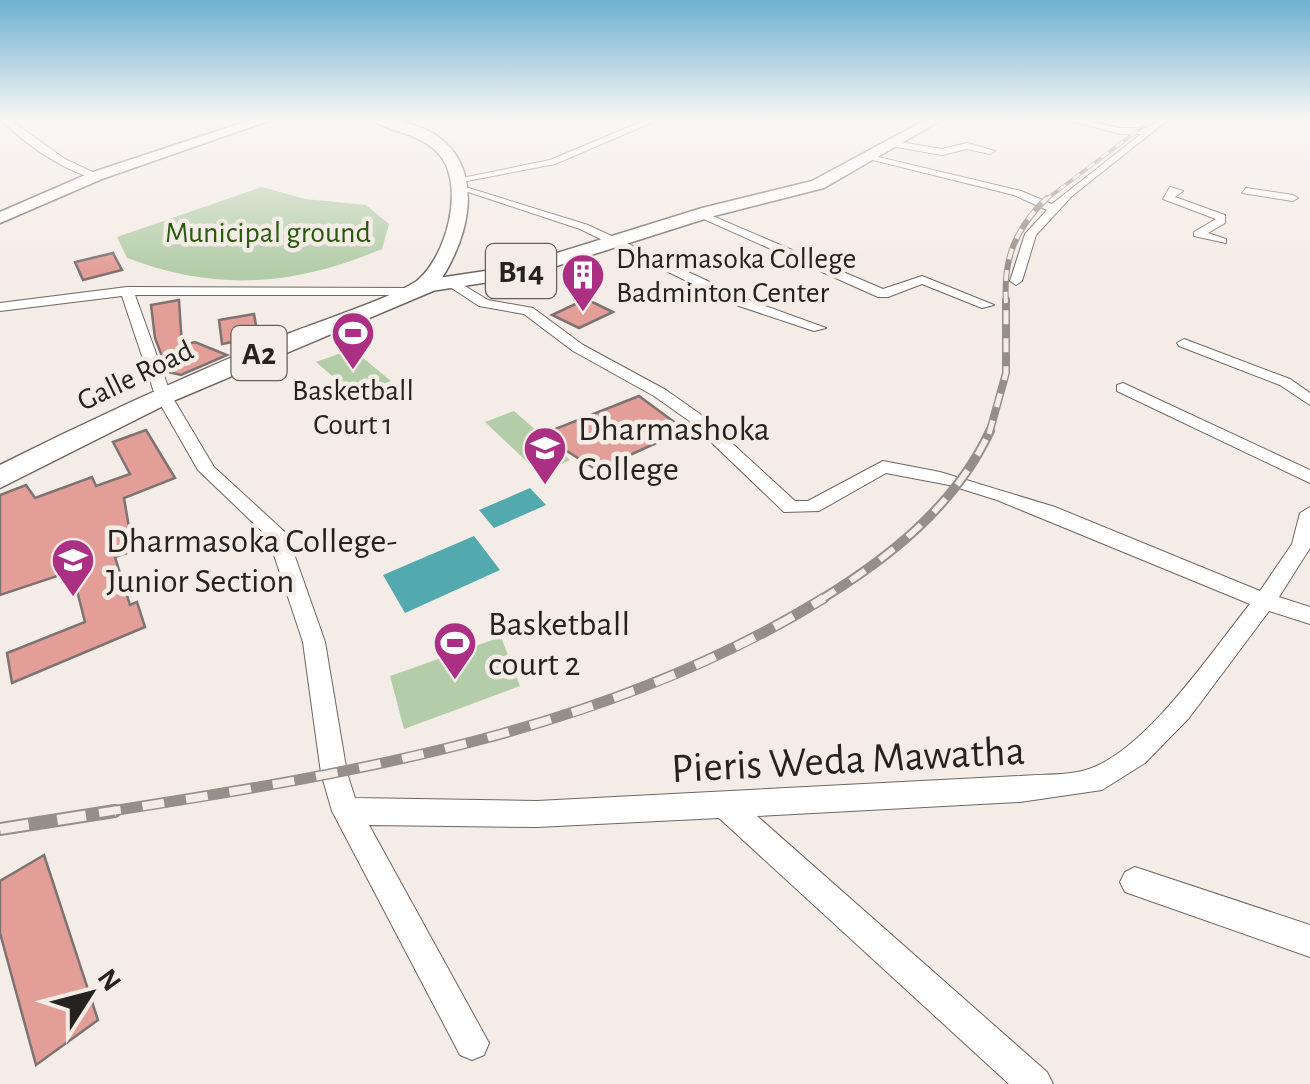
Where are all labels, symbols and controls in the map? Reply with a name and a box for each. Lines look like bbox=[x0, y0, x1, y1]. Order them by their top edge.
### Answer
park label: Municipal ground bbox=[165, 218, 371, 248]
road number: B14 bbox=[486, 244, 556, 298]
place label: Dharmasoka College Badminton Center bbox=[616, 244, 856, 308]
building icon: Dharmasoka College Badminton Center bbox=[560, 252, 606, 313]
sports icon: Basketball Court 1 bbox=[330, 310, 376, 371]
road number: A2 bbox=[232, 326, 286, 380]
street label: Galle Road bbox=[73, 335, 198, 417]
place label: Basketball Court 1 bbox=[292, 376, 414, 440]
place label: Dharmashoka College bbox=[578, 412, 770, 487]
school or university icon: Dharmashoka College bbox=[522, 425, 568, 486]
place label: Dharmasoka College- Junior Section bbox=[106, 524, 397, 599]
school or university icon: Dharmasoka College- Junior Section bbox=[50, 537, 96, 598]
place label: Basketball court 2 bbox=[488, 607, 630, 682]
sports icon: Basketball court 2 bbox=[432, 620, 478, 681]
street label: Pieris Weda Mawatha bbox=[670, 730, 1026, 790]
north arrow bbox=[40, 944, 140, 1044]
text: N bbox=[92, 964, 126, 997]

